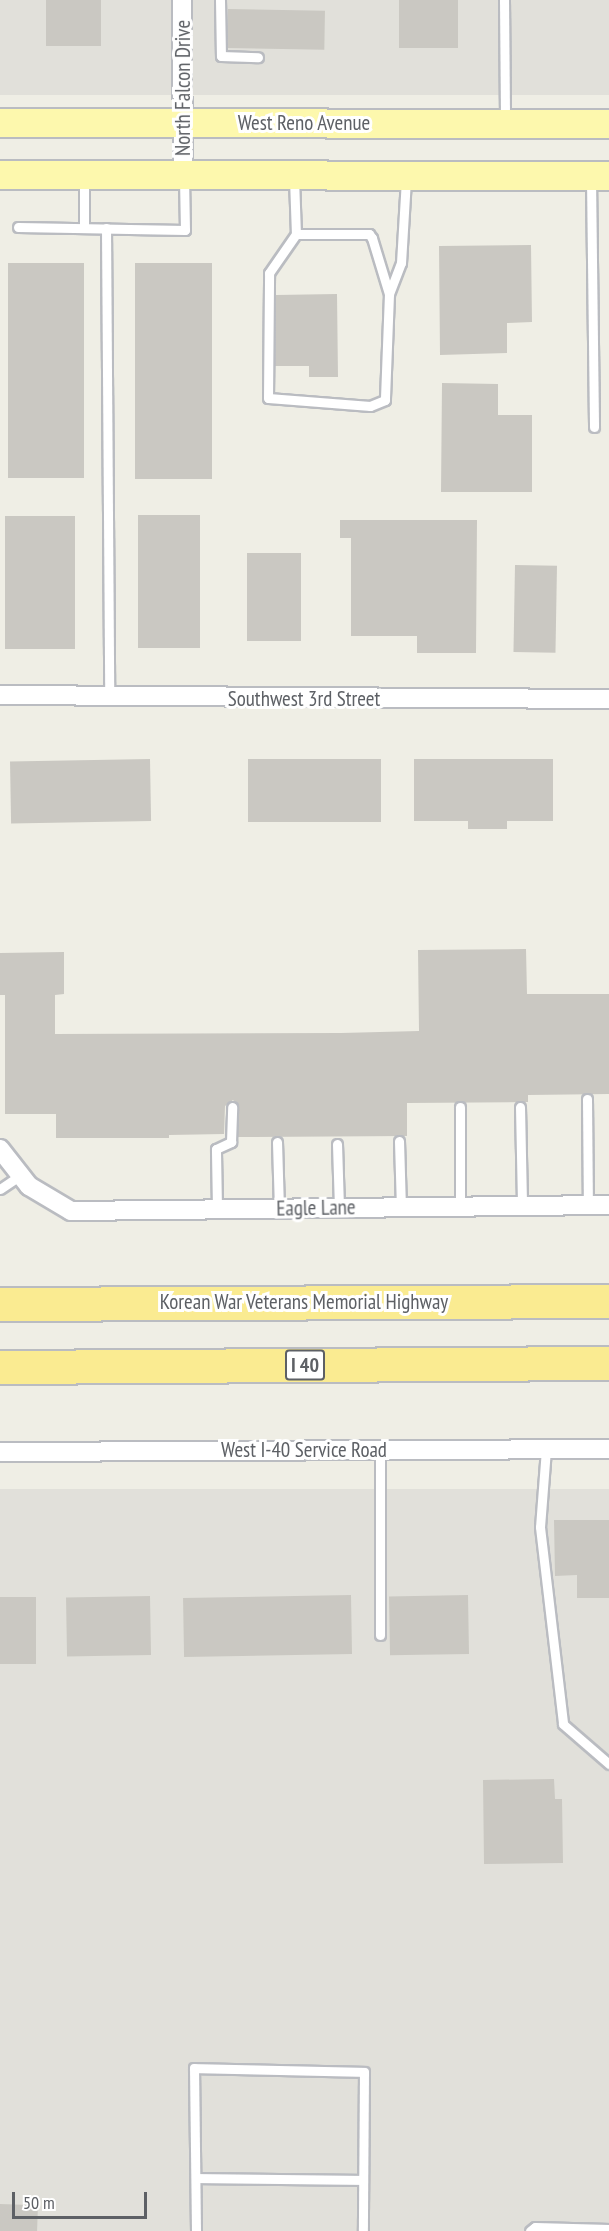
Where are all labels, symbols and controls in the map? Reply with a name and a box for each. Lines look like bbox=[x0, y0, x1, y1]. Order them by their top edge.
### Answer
street label: North Falcon Drive bbox=[170, 20, 196, 156]
street label: West Reno Avenue bbox=[237, 110, 371, 136]
street label: Southwest 3rd Street bbox=[228, 686, 380, 712]
street label: Eagle Lane bbox=[276, 1195, 356, 1221]
street label: Korean War Veterans Memorial Highway bbox=[159, 1289, 449, 1315]
road number: I 40 bbox=[284, 1348, 326, 1382]
street label: West I-40 Service Road bbox=[221, 1437, 387, 1463]
scale bar bbox=[15, 2180, 150, 2218]
text: 50 m bbox=[23, 2191, 55, 2214]

